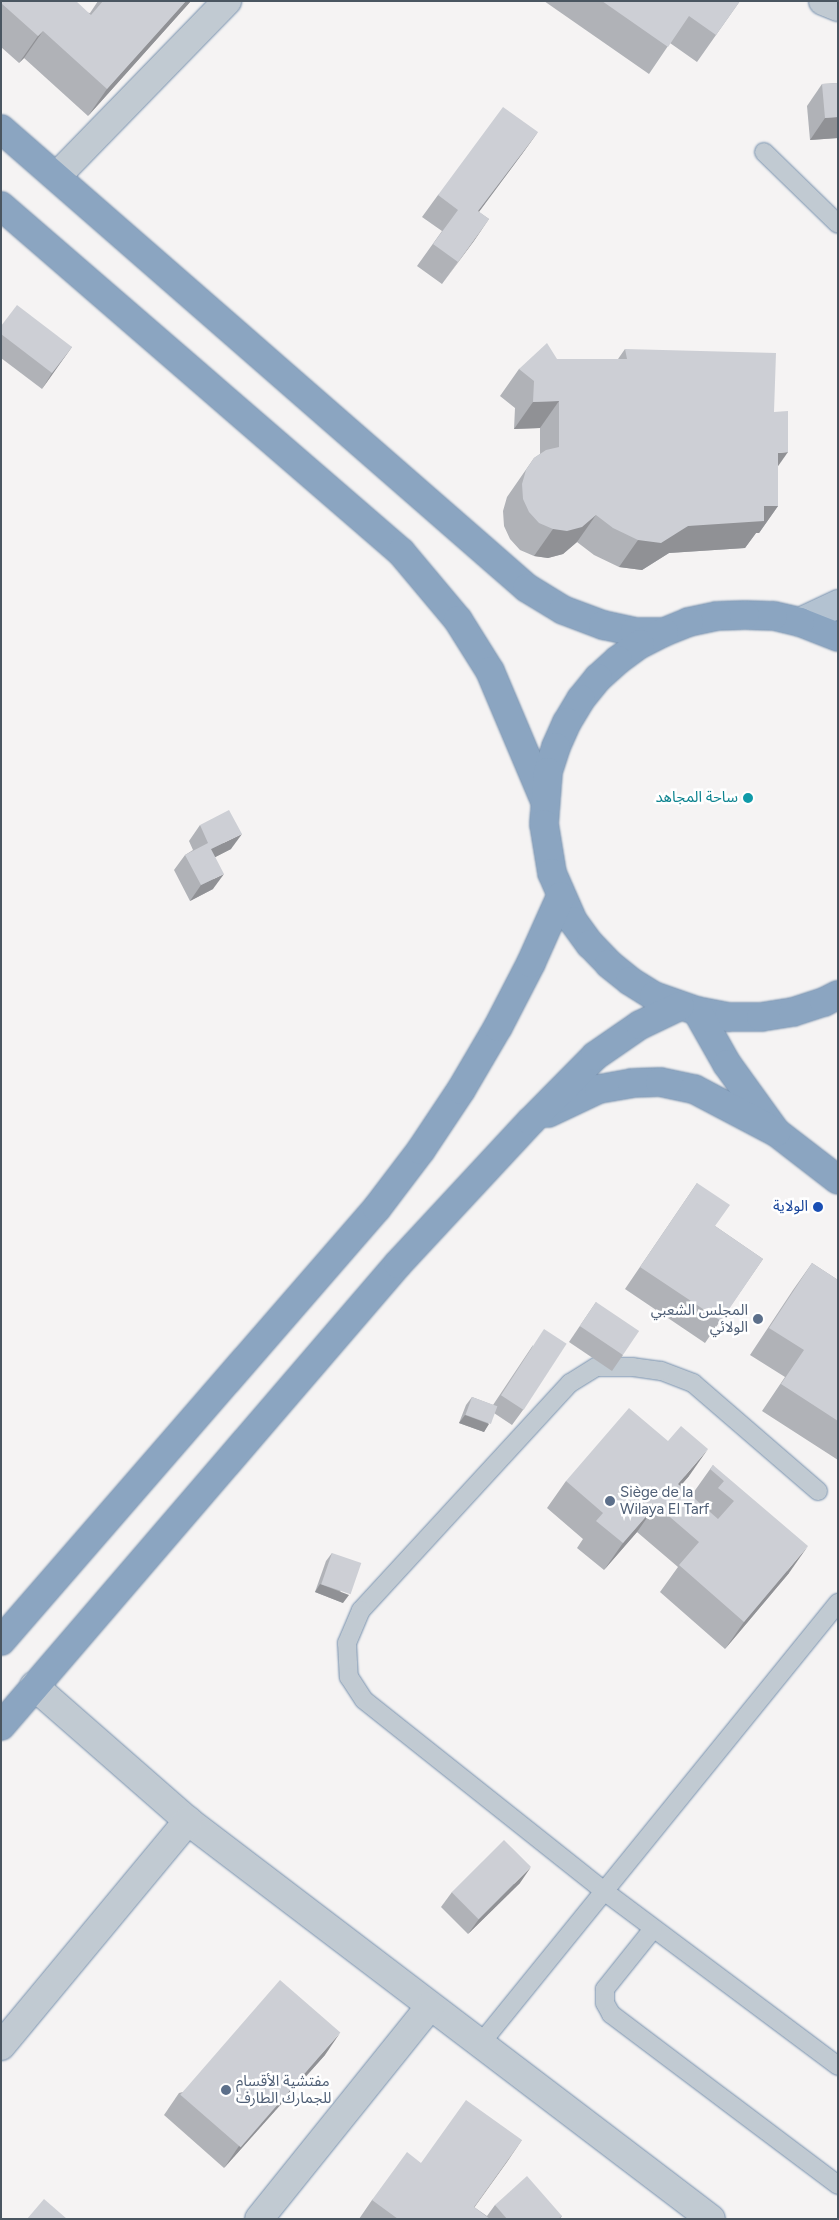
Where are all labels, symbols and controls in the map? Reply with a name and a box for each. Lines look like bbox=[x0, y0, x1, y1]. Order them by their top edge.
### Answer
place label: ساحة المجاهد bbox=[655, 789, 738, 807]
marker: ساحة المجاهد bbox=[742, 792, 754, 804]
place label: الولاية bbox=[773, 1198, 808, 1216]
marker: الولاية bbox=[812, 1201, 824, 1213]
place label: المجلس الشعبي الولائي bbox=[651, 1301, 748, 1336]
marker: المجلس الشعبي الولائي bbox=[752, 1313, 764, 1325]
place label: Siège de la Wilaya El Tarf bbox=[620, 1483, 709, 1518]
marker: Siège de la Wilaya El Tarf bbox=[604, 1495, 616, 1507]
place label: مفتشية الأقسام للجمارك الطارف bbox=[236, 2072, 331, 2107]
marker: مفتشية الأقسام للجمارك الطارف bbox=[220, 2084, 232, 2096]

